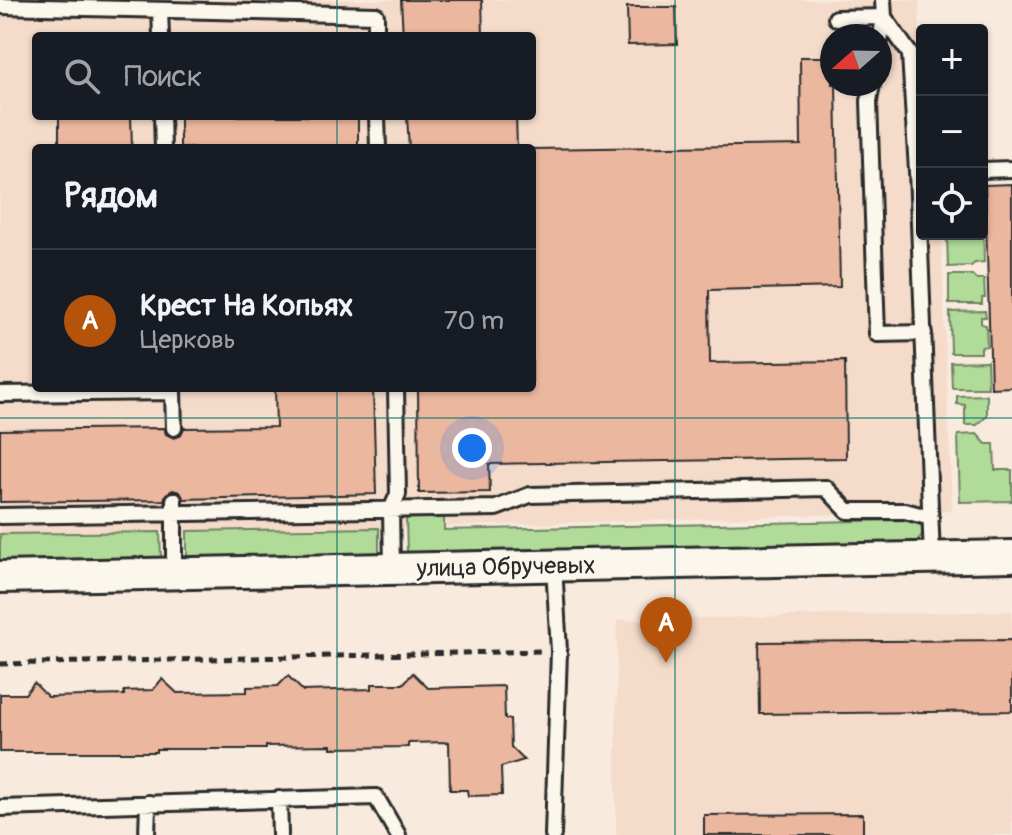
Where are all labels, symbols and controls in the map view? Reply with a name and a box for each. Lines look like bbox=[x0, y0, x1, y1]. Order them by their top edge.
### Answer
north arrow bbox=[820, 24, 892, 96]
map controls bbox=[916, 24, 988, 240]
button: + bbox=[916, 24, 988, 96]
search box bbox=[32, 32, 536, 120]
icon: search bbox=[60, 54, 104, 98]
text: Поиск bbox=[124, 58, 202, 95]
button: − bbox=[916, 96, 988, 168]
button: locate bbox=[916, 168, 988, 240]
text: Рядом bbox=[64, 175, 158, 218]
text: Крест На Копьях bbox=[140, 287, 353, 324]
text: A bbox=[82, 305, 98, 337]
text: 70 m bbox=[444, 305, 504, 337]
text: Церковь bbox=[140, 324, 236, 356]
your location bbox=[452, 428, 492, 468]
street label: улица Обручевых bbox=[415, 551, 596, 583]
pin: A bbox=[640, 597, 692, 663]

